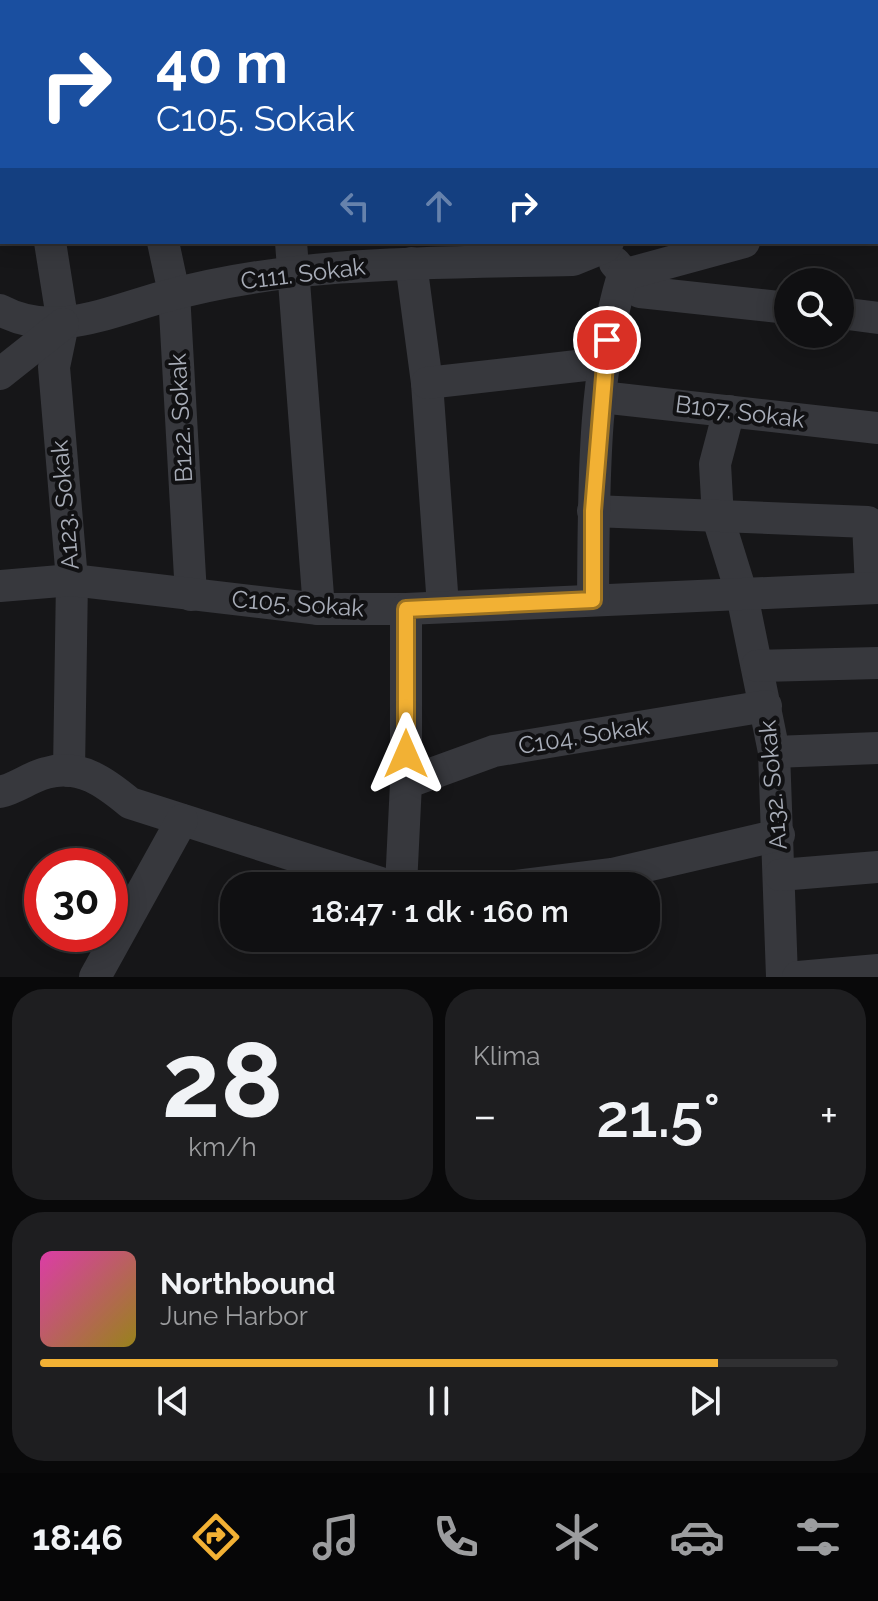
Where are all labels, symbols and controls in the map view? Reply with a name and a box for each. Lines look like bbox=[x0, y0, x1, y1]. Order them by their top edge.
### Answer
text: 40 m bbox=[156, 30, 288, 96]
icon: right bbox=[24, 32, 128, 136]
text: C105. Sokak bbox=[156, 97, 355, 139]
icon: left bbox=[333, 184, 377, 228]
icon: ahead bbox=[417, 184, 461, 228]
icon: right bbox=[501, 184, 545, 228]
street label: C111. Sokak bbox=[239, 251, 367, 296]
map controls bbox=[774, 268, 854, 348]
button: search bbox=[774, 268, 854, 348]
pin bbox=[573, 306, 641, 374]
icon: arrive bbox=[585, 318, 629, 362]
street label: B122. Sokak bbox=[163, 352, 198, 483]
street label: B107. Sokak bbox=[674, 389, 807, 434]
street label: A123. Sokak bbox=[44, 439, 85, 571]
street label: C105. Sokak bbox=[231, 584, 365, 623]
street label: C104. Sokak bbox=[516, 711, 652, 760]
position arrow bbox=[364, 712, 448, 796]
street label: A132. Sokak bbox=[752, 719, 793, 851]
speed limit sign: 30 bbox=[24, 848, 128, 952]
text: 18:47 · 1 dk · 160 m bbox=[311, 894, 569, 929]
text: 28 bbox=[162, 1019, 283, 1141]
text: Klima bbox=[473, 1041, 541, 1071]
text: 21.5° bbox=[596, 1081, 720, 1151]
text: − bbox=[473, 1090, 497, 1141]
text: + bbox=[820, 1090, 838, 1141]
text: km/h bbox=[188, 1132, 257, 1162]
text: Northbound bbox=[160, 1266, 335, 1301]
text: June Harbor bbox=[160, 1301, 308, 1331]
icon: previous bbox=[151, 1379, 195, 1423]
icon: pause bbox=[417, 1379, 461, 1423]
icon: next bbox=[683, 1379, 727, 1423]
icon: directions bbox=[188, 1509, 244, 1565]
icon: music bbox=[308, 1509, 364, 1565]
icon: phone bbox=[428, 1509, 484, 1565]
icon: climate bbox=[549, 1509, 605, 1565]
icon: car bbox=[669, 1509, 725, 1565]
icon: filters bbox=[790, 1509, 846, 1565]
text: 18:46 bbox=[32, 1516, 123, 1558]

